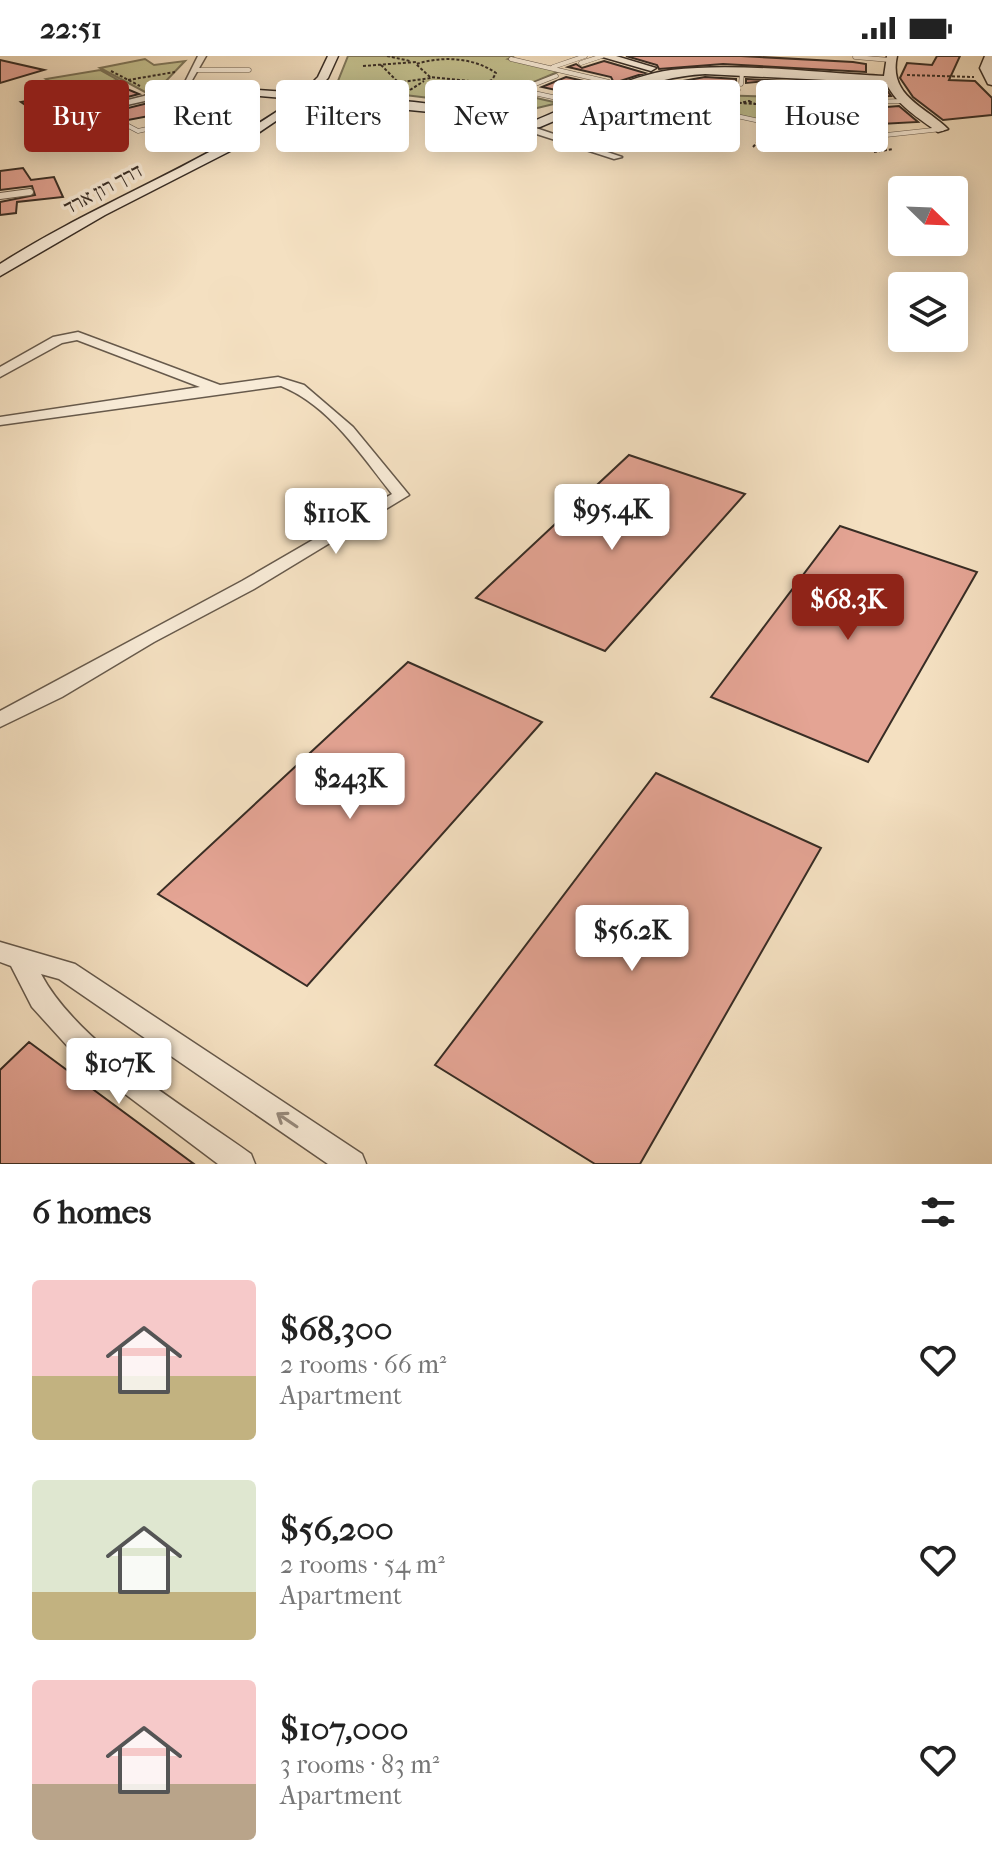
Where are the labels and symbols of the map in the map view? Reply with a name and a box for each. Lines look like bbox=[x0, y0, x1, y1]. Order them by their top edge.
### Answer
street label: דרך רון ארד bbox=[60, 159, 146, 219]
north arrow bbox=[888, 176, 968, 256]
pin: $95.4K bbox=[547, 484, 677, 552]
pin: $110K bbox=[280, 488, 392, 556]
pin: $68.3K bbox=[783, 574, 913, 642]
pin: $243K bbox=[294, 753, 406, 821]
pin: $56.2K bbox=[567, 905, 697, 973]
pin: $107K bbox=[63, 1038, 175, 1106]
one-way arrow bbox=[277, 1112, 299, 1129]

